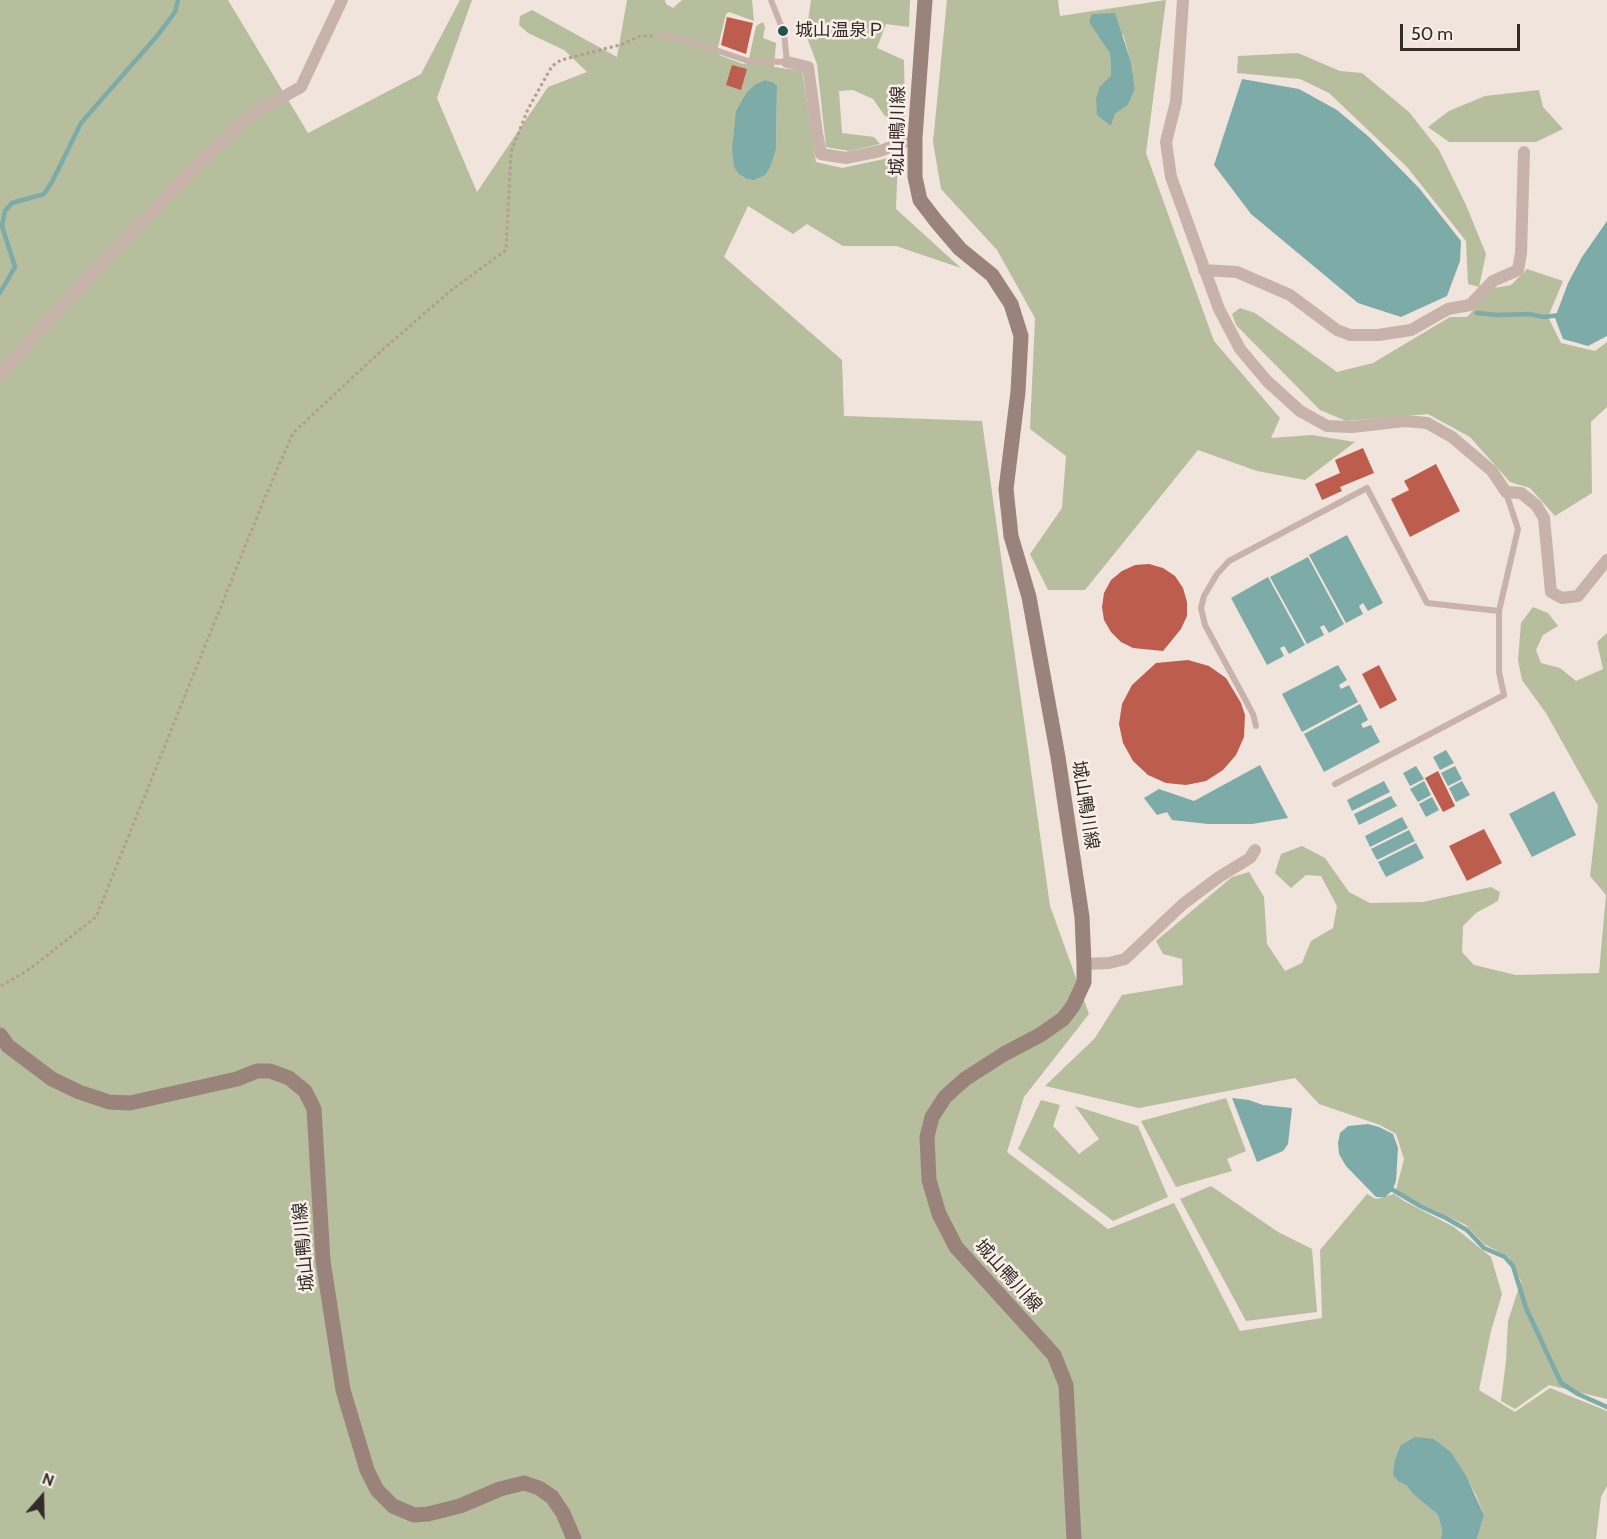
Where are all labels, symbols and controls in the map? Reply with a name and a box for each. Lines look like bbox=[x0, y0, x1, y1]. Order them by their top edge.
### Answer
scale bar bbox=[1403, 12, 1523, 50]
place label: 城山温泉Ｐ bbox=[795, 20, 885, 42]
text: 50 m bbox=[1411, 23, 1453, 45]
marker: 城山温泉Ｐ bbox=[776, 24, 790, 38]
street label: 城山鴨川線 bbox=[886, 86, 910, 176]
street label: 城山鴨川線 bbox=[1067, 759, 1103, 851]
street label: 城山鴨川線 bbox=[289, 1201, 319, 1293]
street label: 城山鴨川線 bbox=[970, 1235, 1046, 1317]
north arrow bbox=[12, 1467, 72, 1527]
text: N bbox=[40, 1469, 57, 1490]

